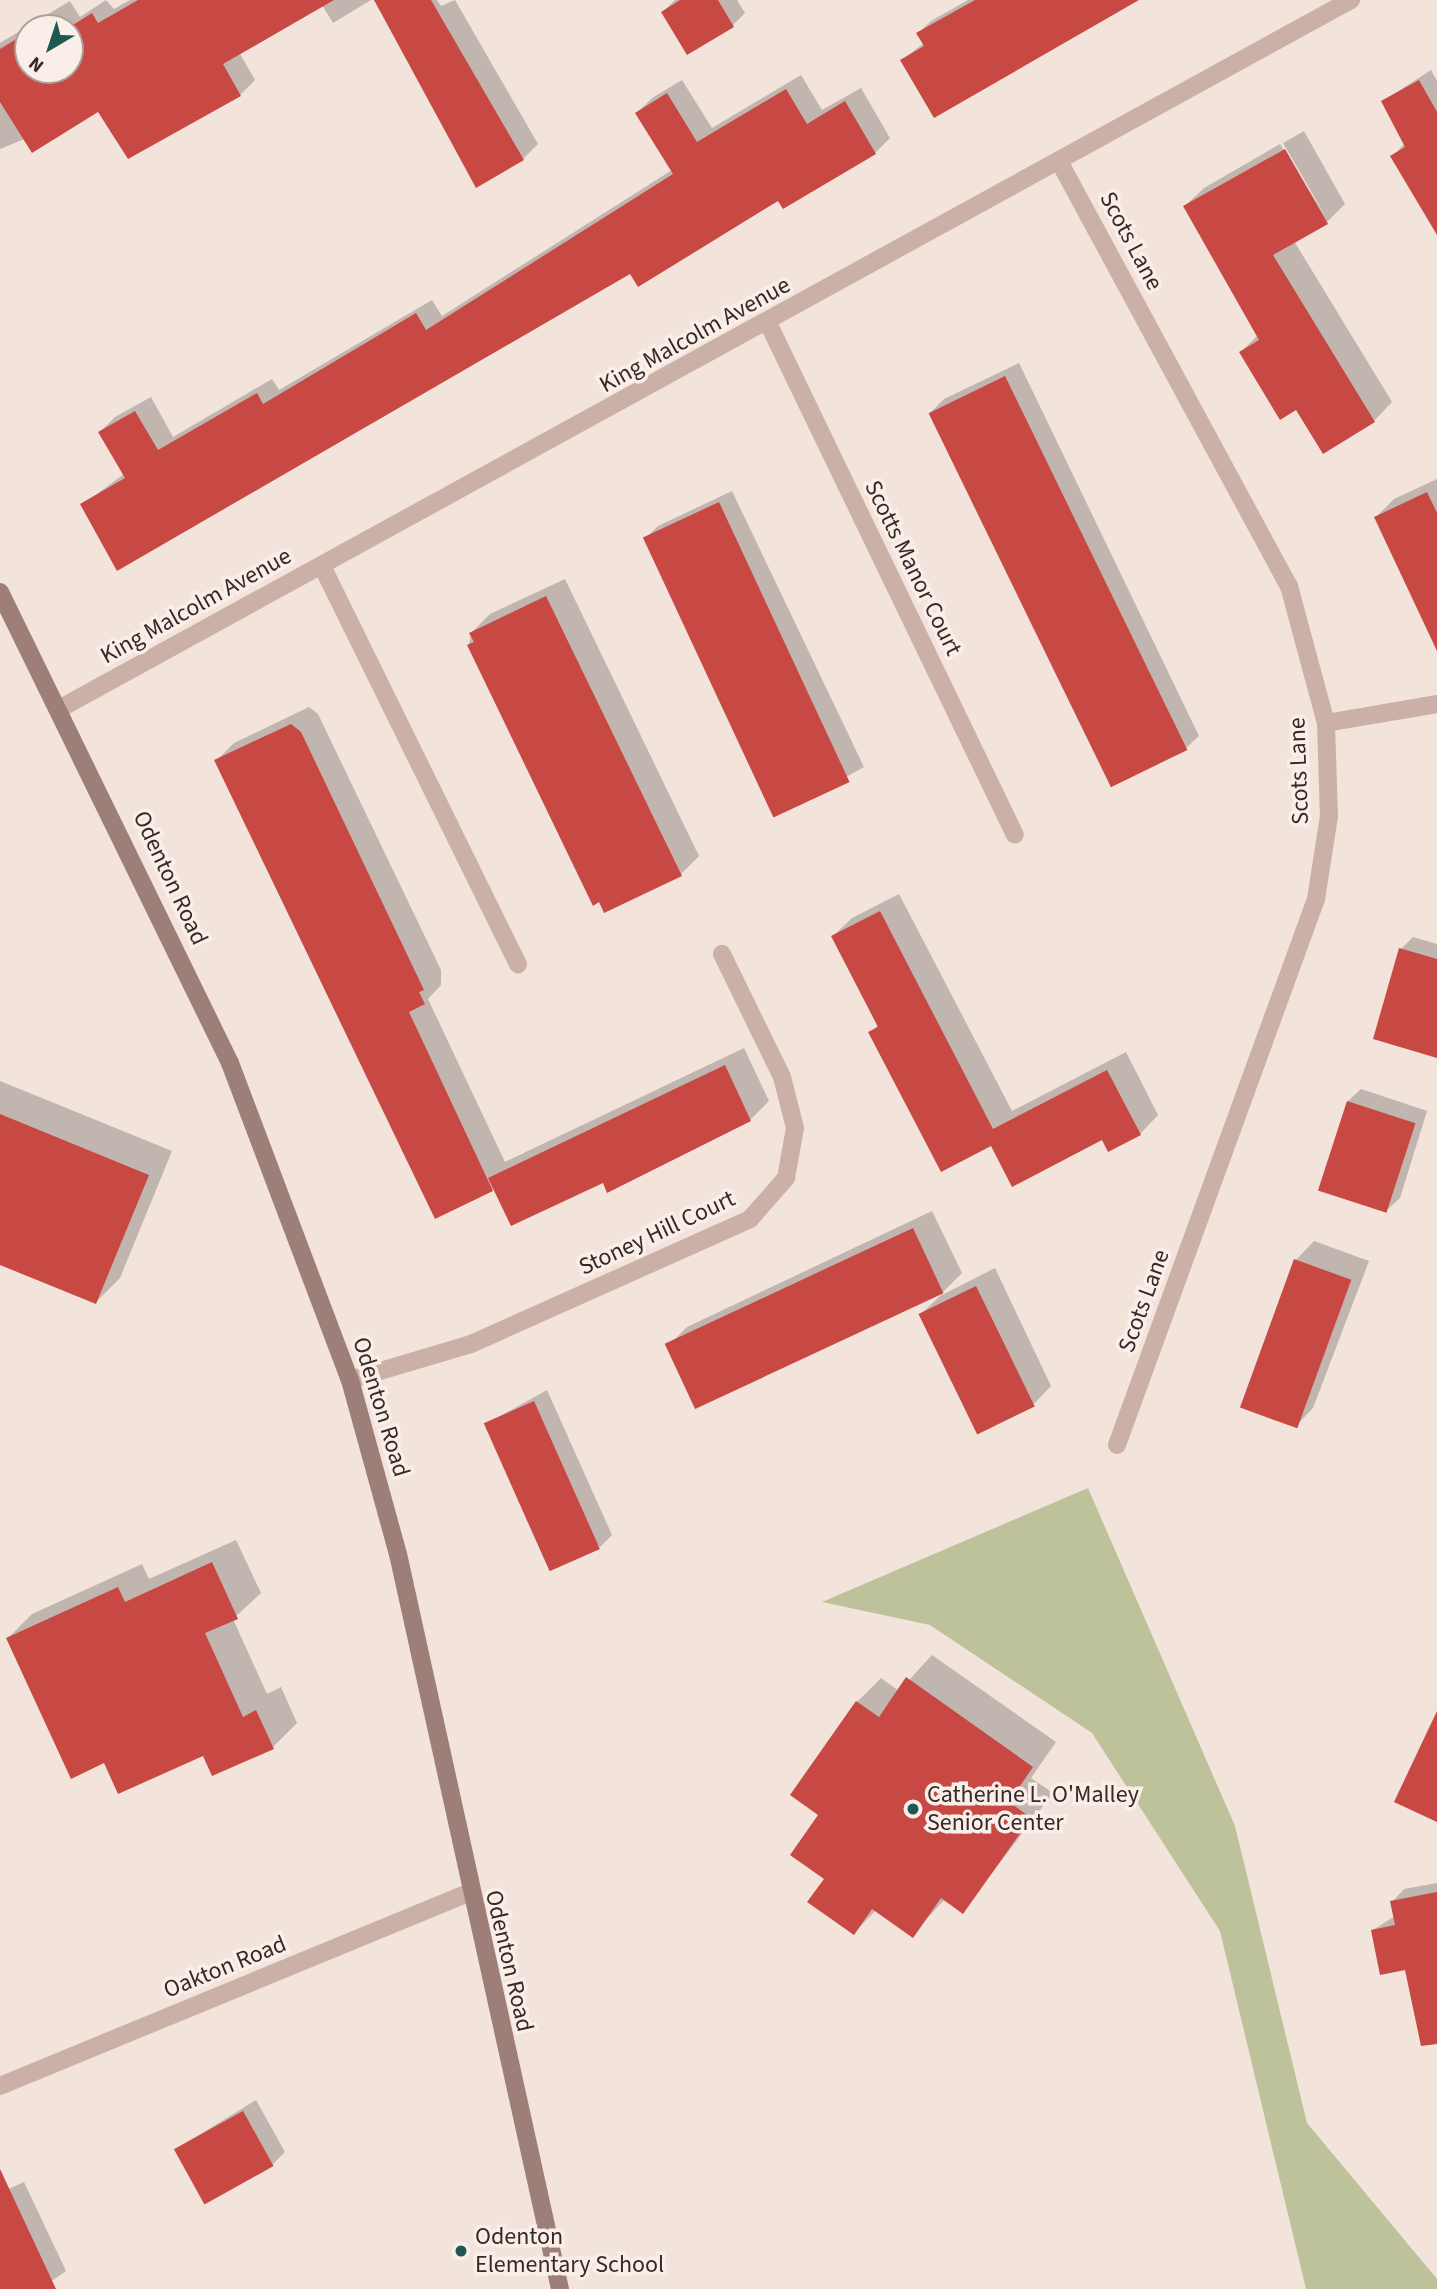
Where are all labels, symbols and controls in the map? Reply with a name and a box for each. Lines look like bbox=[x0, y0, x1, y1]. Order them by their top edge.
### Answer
north arrow bbox=[14, 14, 84, 84]
text: N bbox=[23, 50, 50, 79]
street label: Scots Lane bbox=[1093, 187, 1169, 295]
street label: King Malcolm Avenue bbox=[595, 271, 795, 399]
street label: Scotts Manor Court bbox=[858, 476, 968, 660]
street label: King Malcolm Avenue bbox=[96, 542, 296, 670]
street label: Scots Lane bbox=[1283, 717, 1315, 825]
street label: Odenton Road bbox=[126, 806, 214, 950]
street label: Stoney Hill Court bbox=[574, 1184, 740, 1282]
street label: Scots Lane bbox=[1112, 1246, 1176, 1356]
street label: Odenton Road bbox=[346, 1334, 416, 1480]
place label: Catherine L. O'Malley Senior Center bbox=[927, 1781, 1139, 1837]
marker: Catherine L. O'Malley Senior Center bbox=[905, 1801, 921, 1817]
street label: Odenton Road bbox=[479, 1887, 539, 2035]
street label: Oakton Road bbox=[160, 1929, 290, 2005]
place label: Odenton Elementary School bbox=[475, 2223, 664, 2279]
marker: Odenton Elementary School bbox=[453, 2243, 469, 2259]

